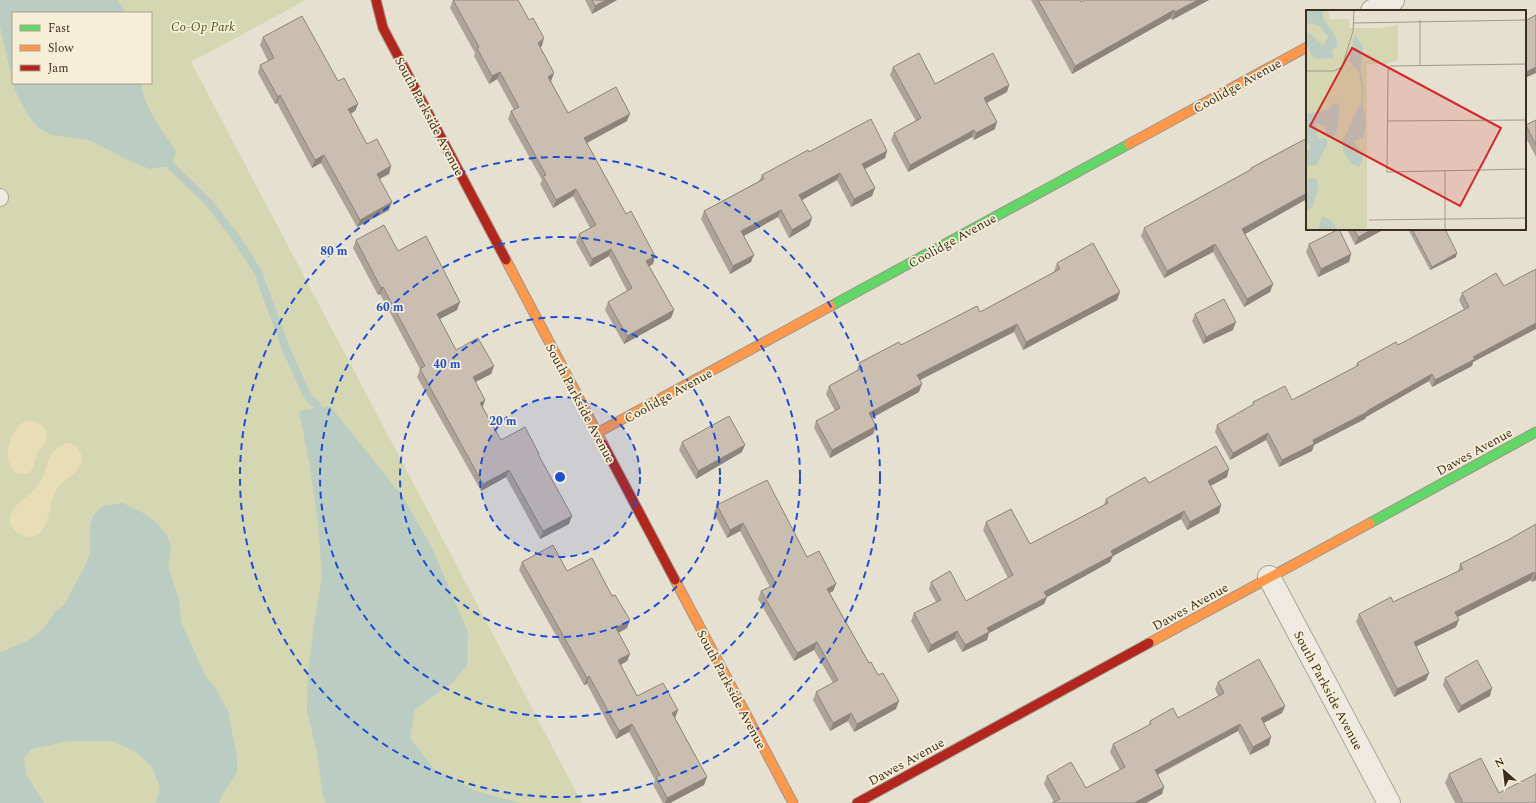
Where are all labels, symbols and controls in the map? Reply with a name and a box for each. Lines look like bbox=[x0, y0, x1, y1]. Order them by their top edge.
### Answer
inset map bbox=[1306, 10, 1526, 230]
legend bbox=[12, 12, 152, 84]
park label: Co-Op Park bbox=[171, 17, 235, 37]
text: Fast bbox=[48, 19, 70, 38]
text: Slow bbox=[48, 39, 74, 58]
street label: South Parkside Avenue bbox=[389, 53, 469, 180]
street label: Coolidge Avenue bbox=[1190, 53, 1285, 118]
text: Jam bbox=[48, 59, 69, 78]
street label: Coolidge Avenue bbox=[905, 208, 1000, 273]
text: 80 m bbox=[320, 242, 348, 261]
text: 60 m bbox=[376, 298, 404, 317]
street label: South Parkside Avenue bbox=[540, 340, 620, 467]
text: 40 m bbox=[433, 355, 461, 374]
street label: Coolidge Avenue bbox=[621, 363, 716, 428]
text: 20 m bbox=[489, 412, 517, 431]
street label: Dawes Avenue bbox=[1433, 423, 1516, 481]
centre of rings bbox=[553, 470, 567, 484]
street label: Dawes Avenue bbox=[1149, 578, 1232, 636]
street label: South Parkside Avenue bbox=[691, 626, 771, 753]
street label: South Parkside Avenue bbox=[1288, 627, 1368, 754]
street label: Dawes Avenue bbox=[865, 733, 948, 791]
north arrow bbox=[1484, 751, 1524, 791]
text: N bbox=[1492, 753, 1508, 772]

